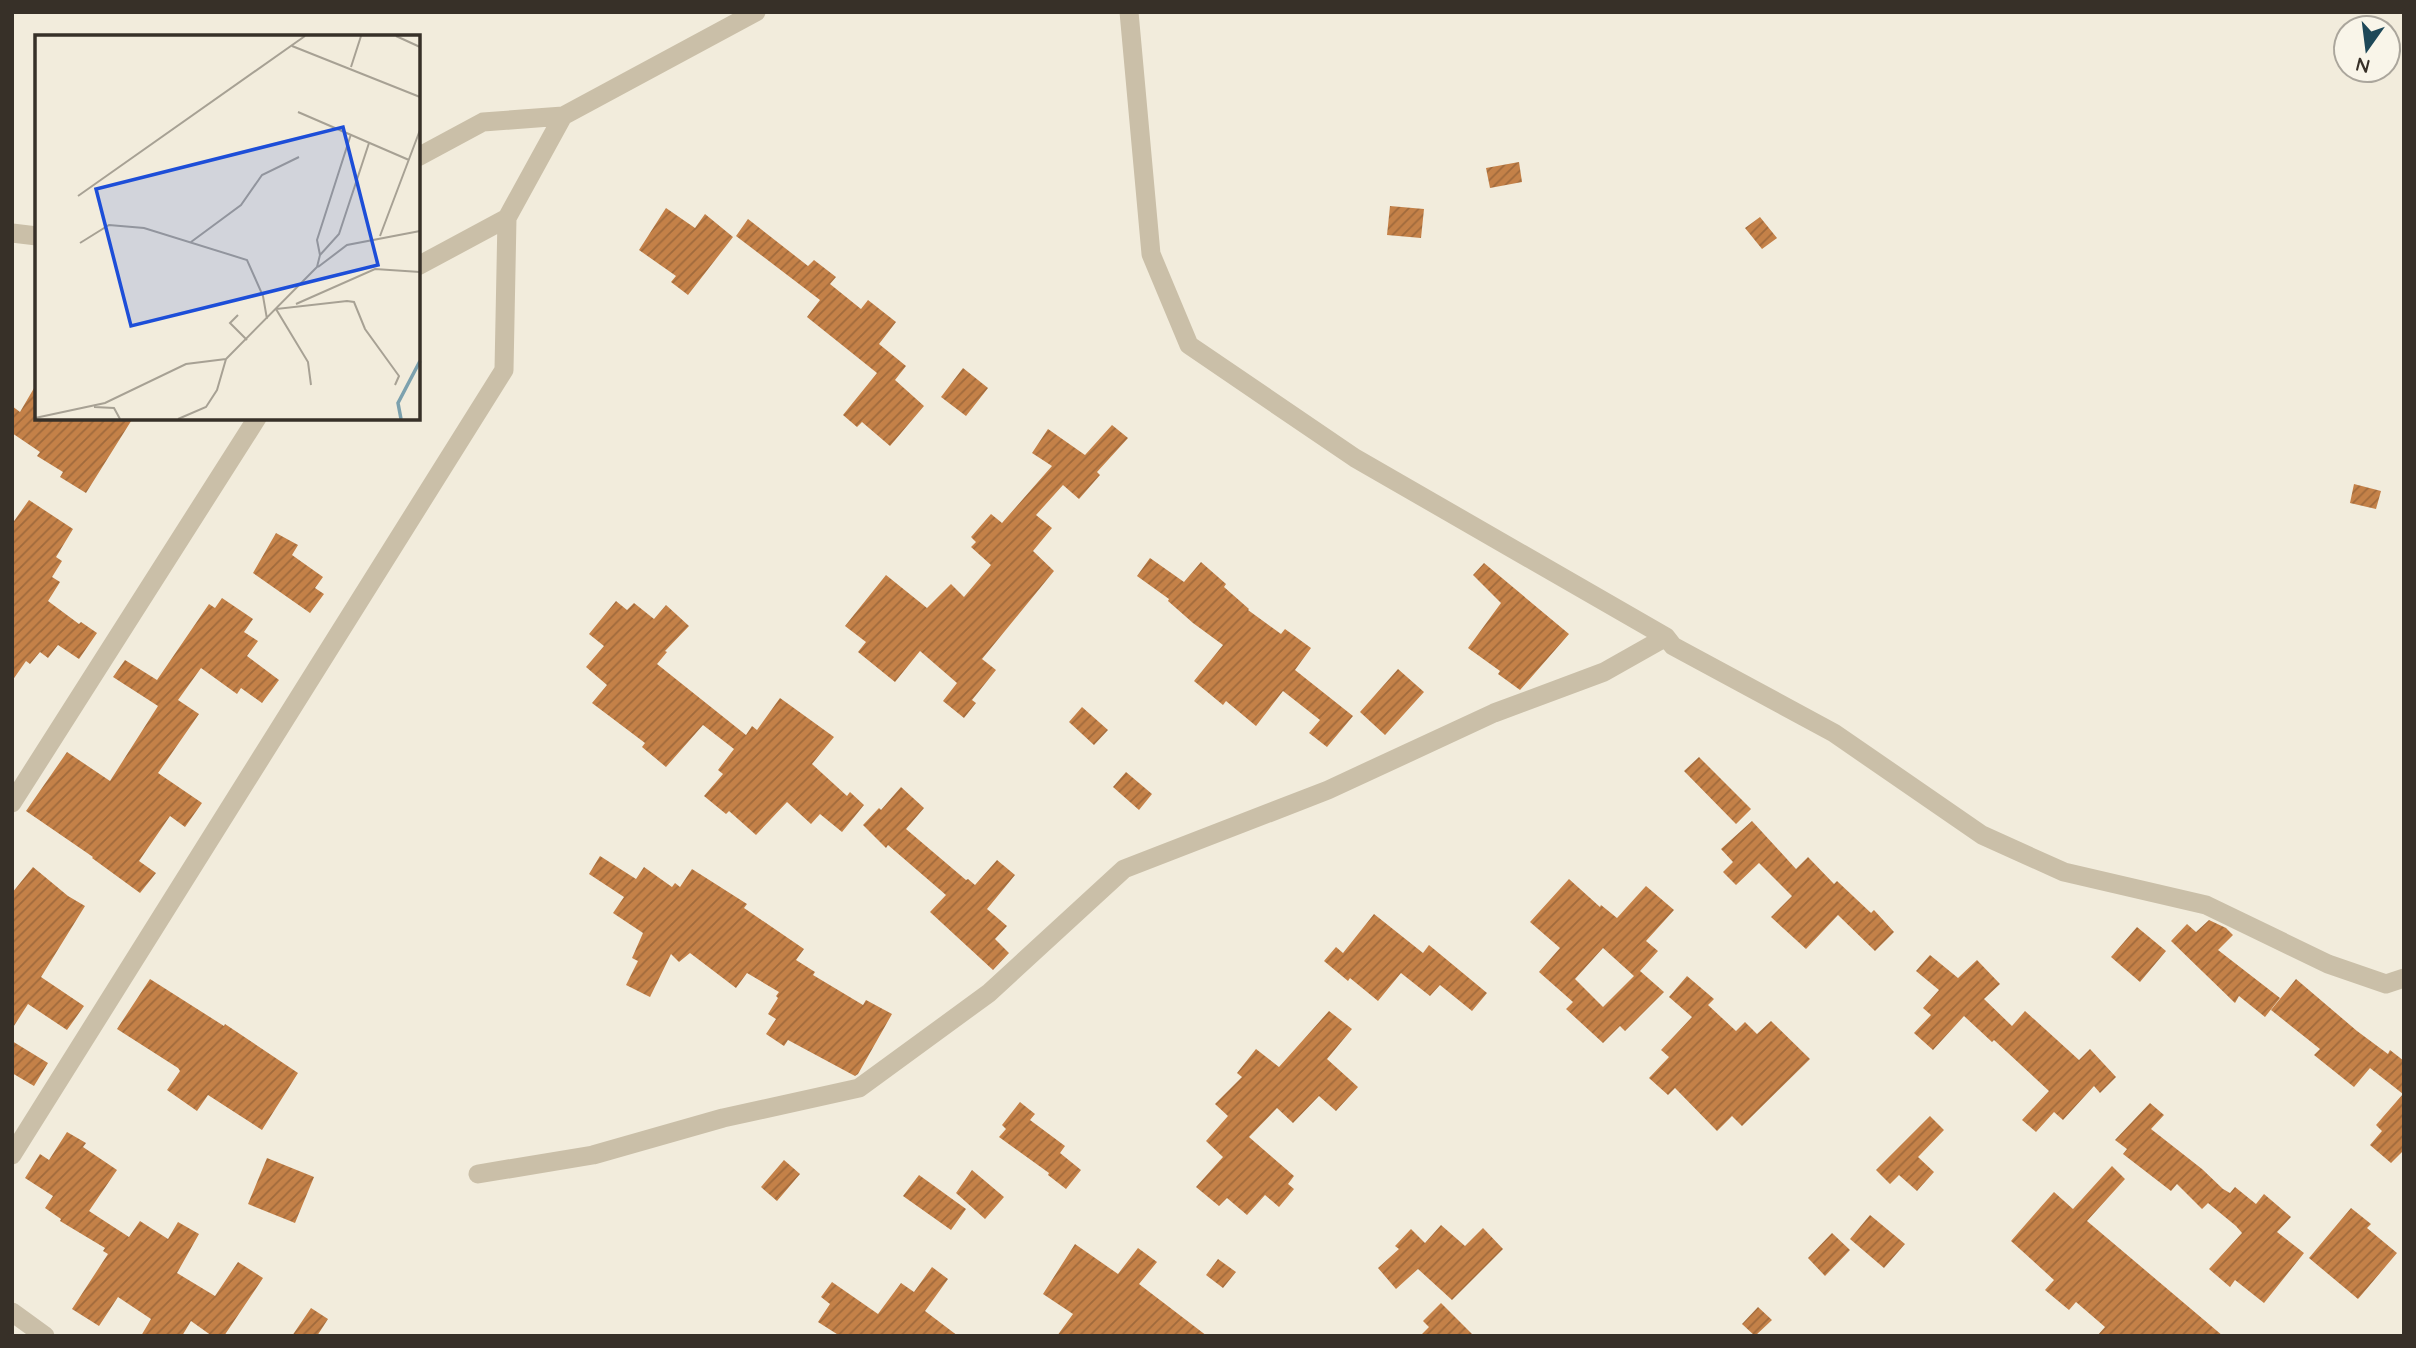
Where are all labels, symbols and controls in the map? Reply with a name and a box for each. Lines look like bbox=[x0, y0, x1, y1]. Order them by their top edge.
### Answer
north arrow bbox=[2332, 14, 2402, 84]
inset map bbox=[35, 35, 420, 420]
text: N bbox=[2353, 52, 2373, 79]

